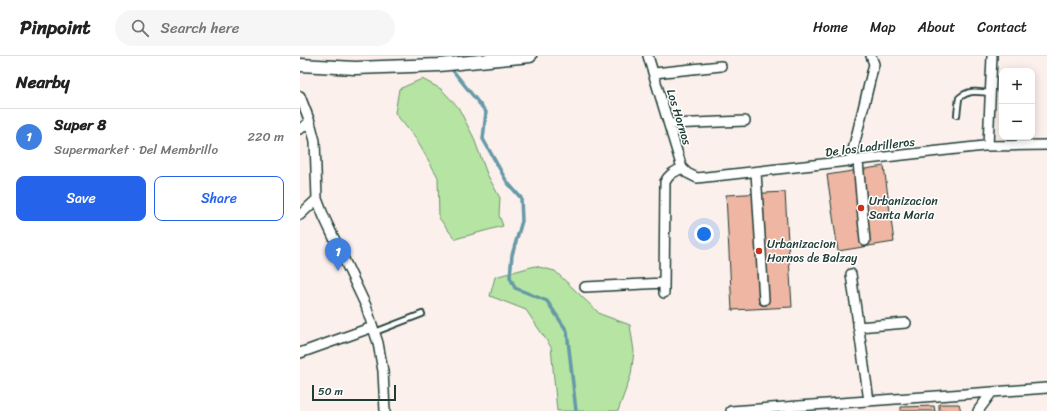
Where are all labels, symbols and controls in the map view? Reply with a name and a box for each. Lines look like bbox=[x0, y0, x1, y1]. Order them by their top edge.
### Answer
search box bbox=[115, 10, 395, 46]
text: Pinpoint bbox=[20, 11, 91, 44]
text: Search here bbox=[161, 15, 240, 41]
text: Home bbox=[813, 15, 848, 40]
text: Map bbox=[870, 15, 896, 40]
text: About bbox=[918, 15, 955, 40]
text: Contact bbox=[977, 15, 1027, 40]
icon: search bbox=[129, 17, 151, 39]
text: Nearby bbox=[16, 67, 70, 97]
map controls bbox=[999, 68, 1035, 140]
button: + bbox=[999, 68, 1035, 104]
street label: Los Hornos bbox=[660, 86, 698, 148]
button: − bbox=[999, 104, 1035, 140]
text: Super 8 bbox=[54, 112, 106, 138]
text: 1 bbox=[26, 125, 32, 148]
text: 220 m bbox=[247, 125, 284, 148]
street label: De los Ladrilleros bbox=[824, 131, 917, 163]
text: Supermarket · Del Membrillo bbox=[54, 138, 218, 161]
button: Save bbox=[16, 176, 146, 221]
button: Share bbox=[154, 176, 284, 221]
place label: Urbanizacion Santa Maria bbox=[869, 190, 938, 226]
marker: Urbanizacion Santa Maria bbox=[856, 203, 866, 213]
your location bbox=[694, 224, 714, 244]
place label: Urbanizacion Hornos de Balzay bbox=[767, 233, 858, 269]
pin: 1 bbox=[325, 238, 351, 271]
marker: Urbanizacion Hornos de Balzay bbox=[754, 246, 764, 256]
text: 50 m bbox=[318, 382, 343, 401]
scale bar bbox=[312, 383, 396, 402]

